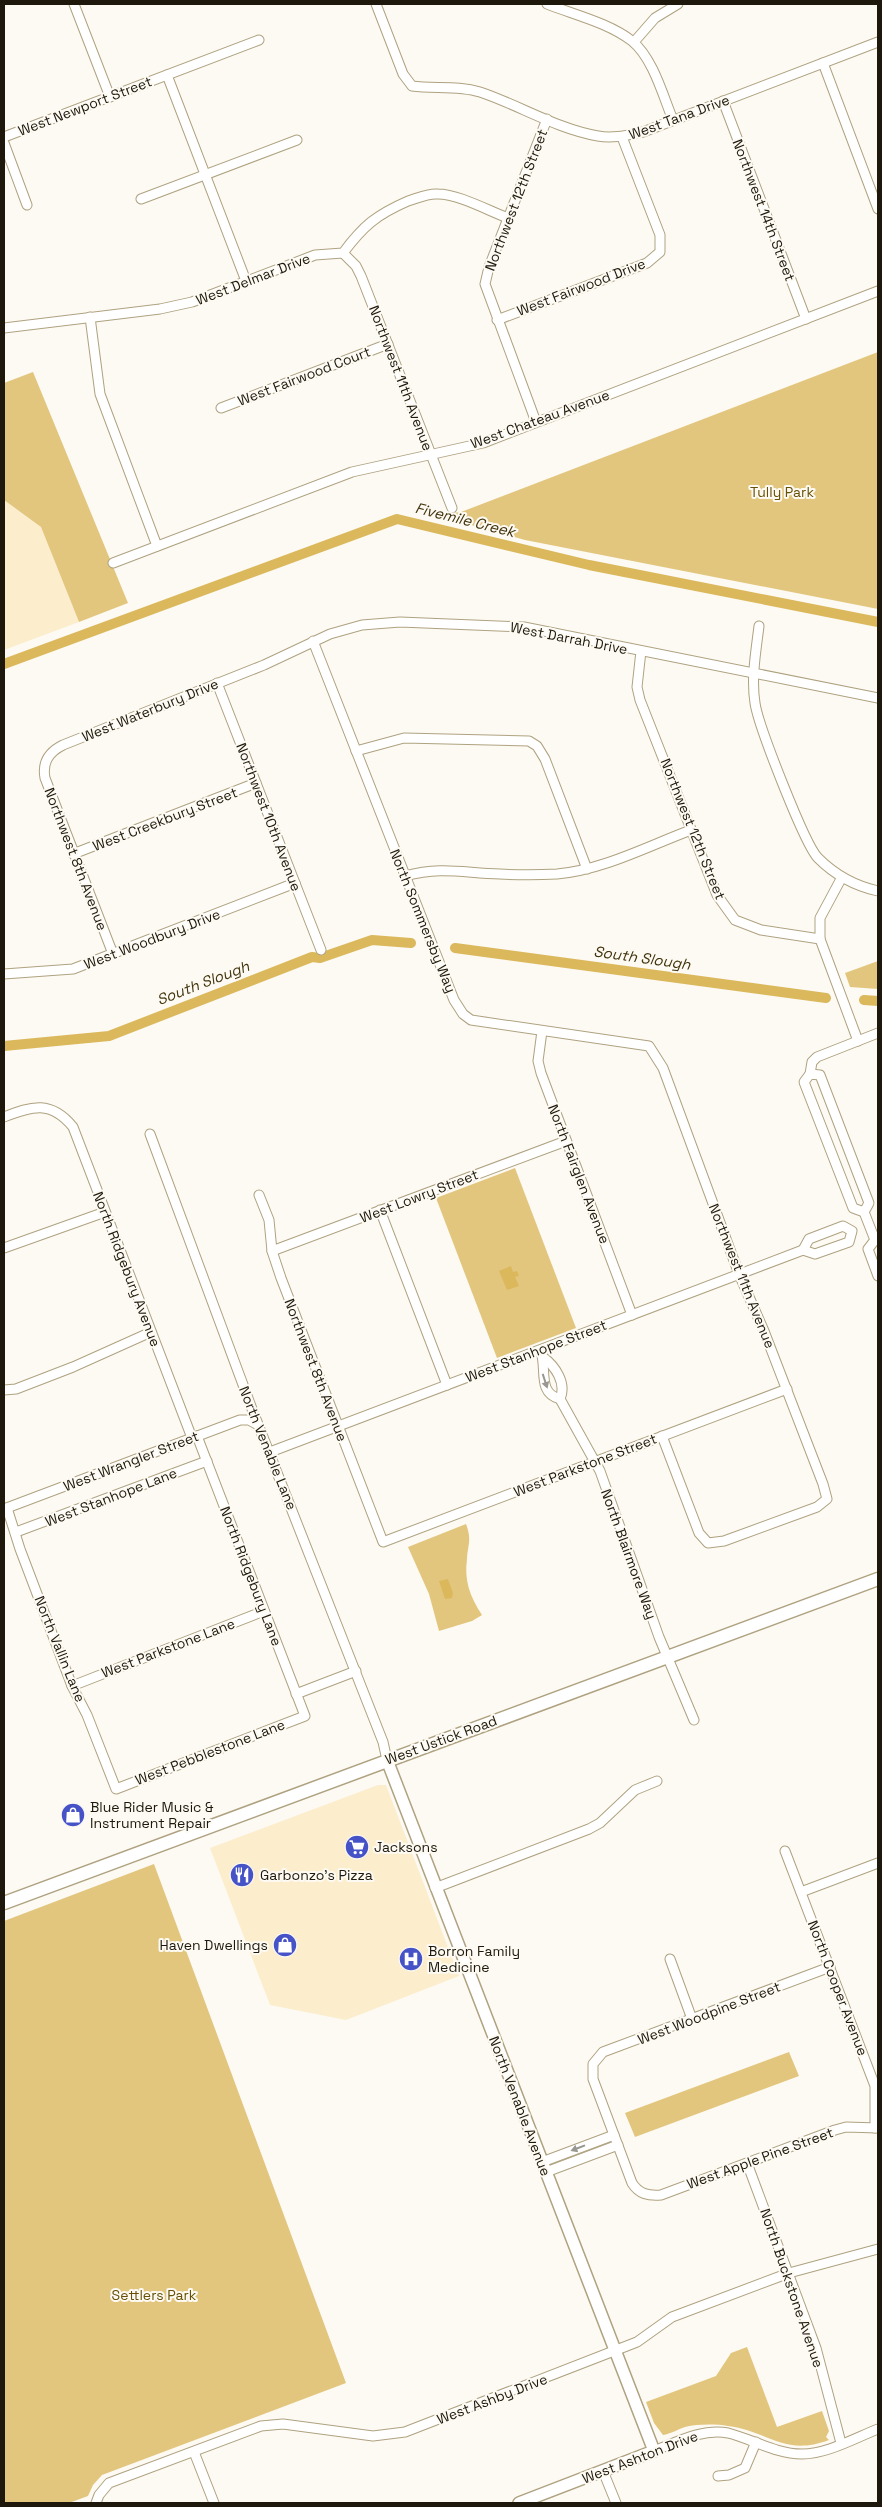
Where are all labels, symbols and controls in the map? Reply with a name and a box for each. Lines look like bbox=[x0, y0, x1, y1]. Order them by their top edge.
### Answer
street label: West Newport Street bbox=[15, 72, 155, 140]
street label: West Tana Drive bbox=[626, 90, 732, 144]
street label: Northwest 12th Street bbox=[481, 127, 551, 273]
street label: Northwest 14th Street bbox=[729, 136, 799, 284]
street label: West Delmar Drive bbox=[193, 249, 313, 309]
street label: West Fairwood Drive bbox=[514, 254, 648, 320]
street label: Northwest 11th Avenue bbox=[365, 303, 437, 453]
street label: West Fairwood Court bbox=[235, 342, 373, 410]
street label: West Chateau Avenue bbox=[468, 385, 612, 453]
park label: Tully Park bbox=[750, 483, 814, 501]
water label: Fivemile Creek bbox=[413, 498, 519, 542]
street label: West Darrah Drive bbox=[509, 618, 629, 658]
street label: West Waterbury Drive bbox=[79, 674, 221, 746]
street label: Northwest 10th Avenue bbox=[232, 740, 306, 894]
street label: Northwest 12th Street bbox=[656, 756, 730, 902]
street label: West Creekbury Street bbox=[90, 783, 240, 855]
street label: Northwest 8th Avenue bbox=[40, 785, 112, 933]
street label: North Sommersby Way bbox=[386, 846, 460, 996]
street label: West Woodbury Drive bbox=[81, 905, 223, 973]
water label: South Slough bbox=[592, 941, 693, 974]
water label: South Slough bbox=[154, 956, 253, 1009]
street label: North Fairglen Avenue bbox=[544, 1102, 614, 1246]
street label: West Lowry Street bbox=[357, 1165, 481, 1227]
street label: North Ridgebury Avenue bbox=[89, 1189, 165, 1349]
street label: Northwest 11th Avenue bbox=[705, 1201, 779, 1351]
street label: Northwest 8th Avenue bbox=[280, 1296, 352, 1444]
street label: West Stanhope Street bbox=[463, 1316, 609, 1386]
one-way arrow bbox=[541, 1374, 549, 1389]
street label: North Venable Lane bbox=[235, 1384, 301, 1512]
street label: West Wrangler Street bbox=[61, 1427, 201, 1495]
street label: West Parkstone Street bbox=[511, 1429, 659, 1501]
street label: West Stanhope Lane bbox=[42, 1464, 180, 1530]
street label: North Blairmore Way bbox=[597, 1486, 661, 1622]
street label: North Ridgebury Lane bbox=[216, 1504, 286, 1648]
street label: North Vallin Lane bbox=[31, 1593, 89, 1705]
street label: West Parkstone Lane bbox=[99, 1614, 237, 1682]
street label: West Ustick Road bbox=[383, 1711, 499, 1769]
street label: West Pebblestone Lane bbox=[133, 1715, 287, 1789]
place label: Blue Rider Music & Instrument Repair bbox=[90, 1798, 214, 1832]
shop icon: Blue Rider Music & Instrument Repair bbox=[60, 1802, 86, 1828]
supermarket icon: Jacksons bbox=[344, 1834, 370, 1860]
place label: Jacksons bbox=[374, 1838, 438, 1856]
restaurant icon: Garbonzo's Pizza bbox=[229, 1862, 255, 1888]
place label: Garbonzo's Pizza bbox=[260, 1866, 373, 1884]
street label: North Cooper Avenue bbox=[804, 1918, 872, 2058]
shop icon: Haven Dwellings bbox=[272, 1932, 298, 1958]
place label: Haven Dwellings bbox=[160, 1936, 268, 1954]
place label: Borron Family Medicine bbox=[428, 1942, 520, 1976]
hospital icon: Borron Family Medicine bbox=[398, 1946, 424, 1972]
street label: West Woodpine Street bbox=[635, 1977, 783, 2049]
street label: North Venable Avenue bbox=[485, 2034, 555, 2178]
street label: West Apple Pine Street bbox=[684, 2123, 836, 2193]
one-way arrow bbox=[570, 2144, 585, 2152]
street label: North Buckstone Avenue bbox=[756, 2206, 828, 2370]
park label: Settlers Park bbox=[112, 2286, 197, 2304]
street label: West Ashby Drive bbox=[434, 2370, 550, 2428]
street label: West Ashton Drive bbox=[580, 2427, 700, 2487]

